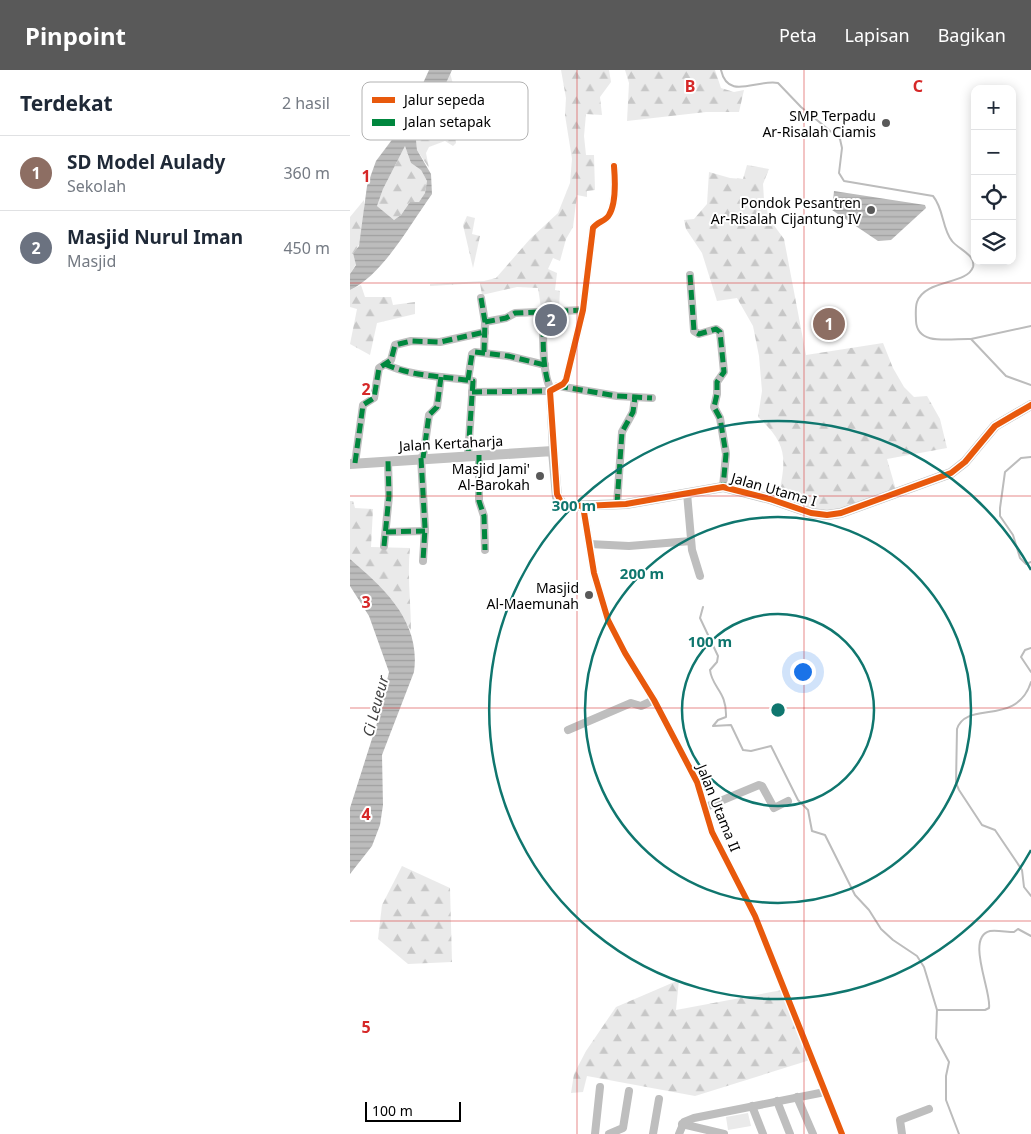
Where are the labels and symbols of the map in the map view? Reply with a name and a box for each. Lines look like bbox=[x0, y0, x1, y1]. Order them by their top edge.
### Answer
text: B bbox=[685, 75, 695, 97]
text: C bbox=[913, 75, 923, 97]
legend bbox=[362, 82, 528, 140]
text: Jalur sepeda bbox=[402, 90, 485, 109]
place label: SMP Terpadu Ar-Risalah Ciamis bbox=[762, 106, 876, 141]
text: Jalan setapak bbox=[402, 112, 491, 131]
marker: SMP Terpadu Ar-Risalah Ciamis bbox=[880, 117, 892, 129]
text: 1 bbox=[361, 165, 371, 187]
place label: Pondok Pesantren Ar-Risalah Cijantung IV bbox=[711, 193, 862, 228]
marker: Pondok Pesantren Ar-Risalah Cijantung IV bbox=[865, 204, 877, 216]
pin: 2 bbox=[535, 301, 567, 339]
pin: 1 bbox=[813, 305, 845, 343]
text: 2 bbox=[361, 378, 371, 400]
street label: Jalan Kertaharja bbox=[396, 431, 504, 455]
place label: Masjid Jami' Al-Barokah bbox=[452, 459, 530, 494]
street label: Jalan Utama I bbox=[727, 467, 819, 510]
marker: Masjid Jami' Al-Barokah bbox=[534, 470, 546, 482]
text: 300 m bbox=[552, 495, 596, 515]
text: 200 m bbox=[620, 563, 664, 583]
place label: Masjid Al-Maemunah bbox=[487, 578, 579, 613]
marker: Masjid Al-Maemunah bbox=[583, 589, 595, 601]
text: 3 bbox=[361, 591, 371, 613]
text: 100 m bbox=[688, 631, 732, 651]
your location bbox=[790, 659, 816, 685]
water label: Ci Leueur bbox=[357, 672, 393, 739]
centre of rings bbox=[769, 701, 787, 719]
street label: Jalan Utama II bbox=[692, 760, 745, 855]
text: 4 bbox=[361, 803, 371, 825]
text: 5 bbox=[361, 1016, 371, 1038]
scale bar bbox=[365, 1099, 461, 1122]

